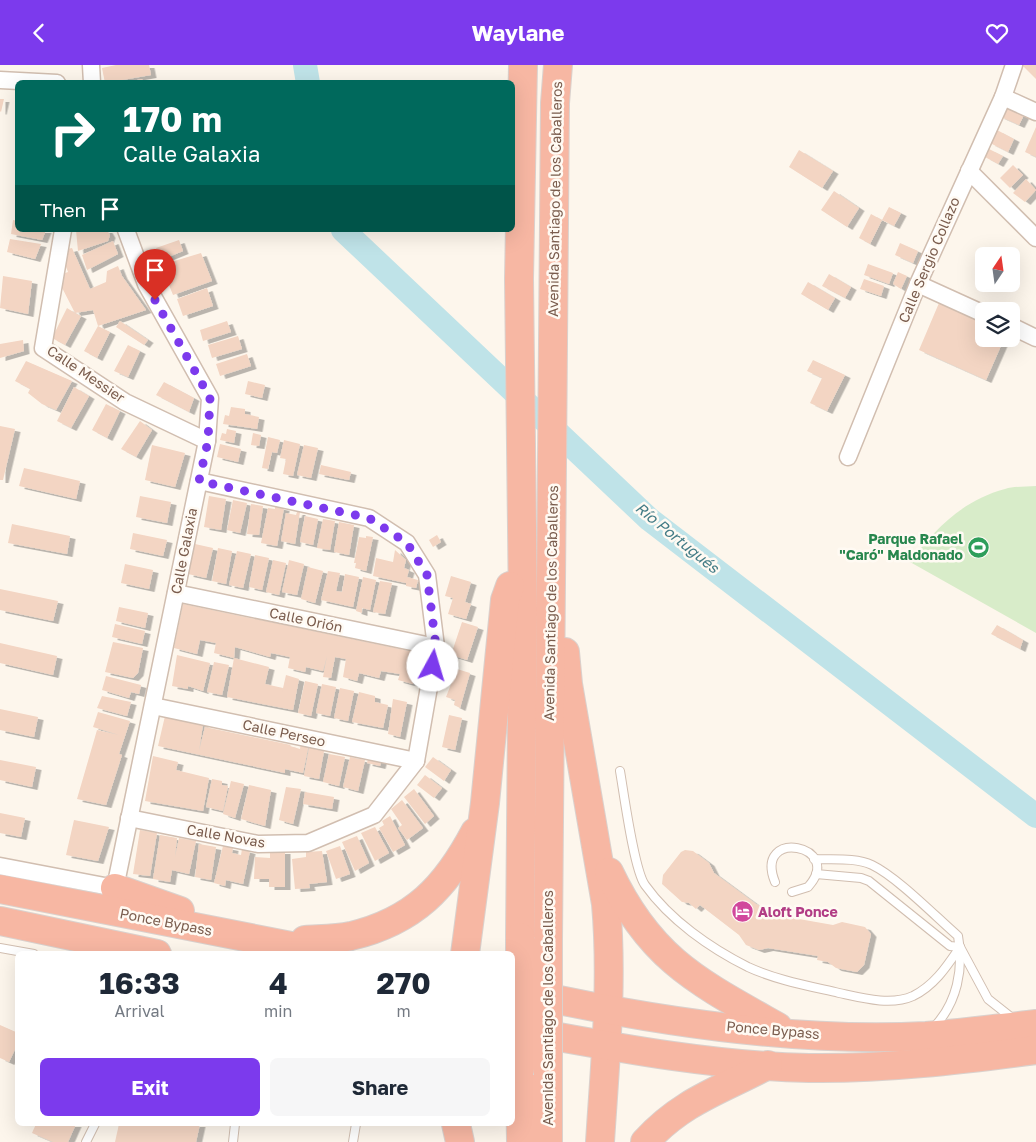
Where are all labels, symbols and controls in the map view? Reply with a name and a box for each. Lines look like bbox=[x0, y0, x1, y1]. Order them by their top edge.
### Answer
icon: back bbox=[25, 19, 53, 47]
text: Waylane bbox=[472, 19, 564, 46]
icon: heart bbox=[983, 19, 1011, 47]
street label: Avenida Santiago de los Caballeros bbox=[544, 81, 565, 317]
text: 170 m bbox=[123, 98, 222, 140]
icon: right bbox=[40, 100, 105, 165]
text: Calle Galaxia bbox=[123, 140, 260, 167]
street label: Calle Sergio Collazo bbox=[894, 194, 963, 325]
icon: arrive bbox=[96, 195, 124, 223]
text: Then bbox=[40, 198, 86, 221]
north arrow bbox=[975, 247, 1020, 293]
map controls bbox=[975, 247, 1020, 347]
pin bbox=[134, 249, 176, 300]
icon: arrive bbox=[141, 256, 169, 284]
button: layers bbox=[975, 302, 1020, 347]
street label: Calle Messier bbox=[44, 341, 129, 406]
street label: Avenida Santiago de los Caballeros bbox=[540, 485, 561, 721]
water label: Río Portugués bbox=[632, 498, 724, 578]
street label: Calle Galaxia bbox=[167, 506, 200, 595]
place label: Parque Rafael "Caró" Maldonado bbox=[839, 530, 963, 563]
sports icon: Parque Rafael "Caró" Maldonado bbox=[967, 535, 991, 559]
street label: Calle Orión bbox=[268, 603, 344, 636]
position arrow bbox=[406, 639, 458, 691]
street label: Calle Perseo bbox=[241, 715, 327, 750]
street label: Calle Novas bbox=[186, 820, 267, 851]
street label: Avenida Santiago de los Caballeros bbox=[539, 890, 556, 1126]
hotel icon: Aloft Ponce bbox=[730, 900, 754, 924]
place label: Aloft Ponce bbox=[758, 903, 838, 920]
street label: Ponce Bypass bbox=[118, 904, 214, 939]
text: 16:33 bbox=[99, 965, 180, 1001]
text: 4 bbox=[269, 965, 288, 1001]
text: 270 bbox=[377, 965, 431, 1001]
text: Arrival bbox=[114, 1001, 165, 1021]
text: min bbox=[264, 1001, 292, 1021]
text: m bbox=[397, 1001, 411, 1021]
street label: Ponce Bypass bbox=[726, 1017, 820, 1042]
button: Exit bbox=[40, 1058, 260, 1116]
button: Share bbox=[270, 1058, 490, 1116]

